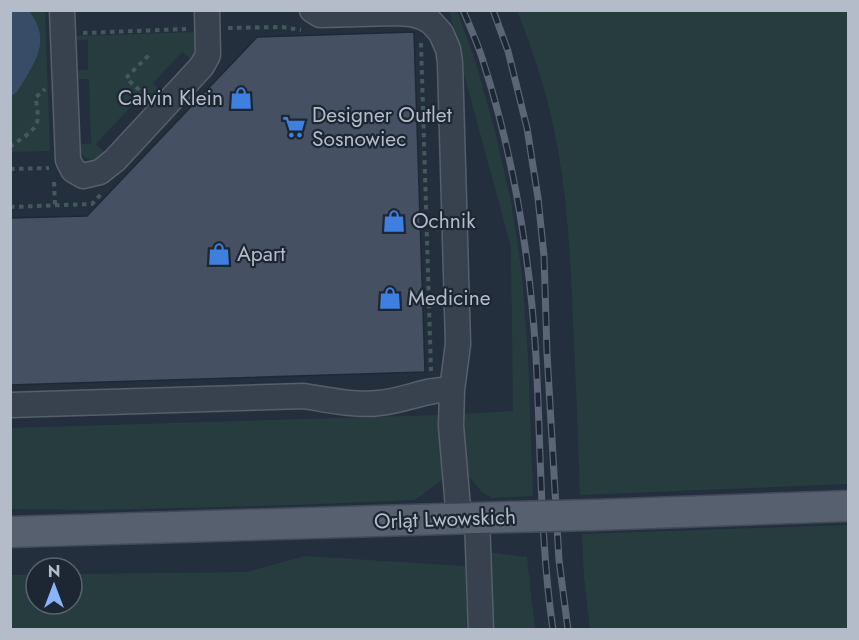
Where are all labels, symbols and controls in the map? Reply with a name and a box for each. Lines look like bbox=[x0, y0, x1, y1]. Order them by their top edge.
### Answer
place label: Calvin Klein bbox=[118, 83, 223, 113]
shop icon: Calvin Klein bbox=[228, 85, 254, 111]
place label: Designer Outlet Sosnowiec bbox=[312, 100, 452, 154]
supermarket icon: Designer Outlet Sosnowiec bbox=[281, 114, 307, 140]
place label: Ochnik bbox=[412, 206, 476, 236]
shop icon: Ochnik bbox=[381, 208, 407, 234]
place label: Apart bbox=[237, 239, 285, 269]
shop icon: Apart bbox=[206, 241, 232, 267]
place label: Medicine bbox=[408, 283, 491, 313]
shop icon: Medicine bbox=[377, 285, 403, 311]
street label: Orląt Lwowskich bbox=[373, 502, 517, 536]
north arrow bbox=[24, 556, 84, 616]
text: N bbox=[48, 560, 60, 583]

